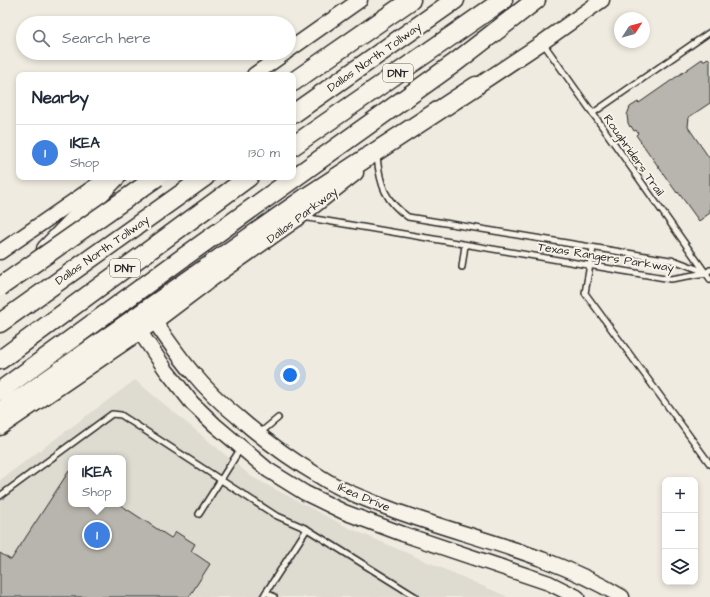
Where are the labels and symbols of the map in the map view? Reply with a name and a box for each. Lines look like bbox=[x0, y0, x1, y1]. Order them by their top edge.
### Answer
north arrow bbox=[614, 12, 650, 48]
street label: Dallas North Tollway bbox=[324, 18, 426, 97]
road number: DNT bbox=[383, 64, 413, 82]
street label: Roughriders Trail bbox=[598, 111, 668, 200]
street label: Dallas Parkway bbox=[263, 183, 342, 248]
street label: Dallas North Tollway bbox=[52, 211, 154, 290]
street label: Texas Rangers Parkway bbox=[537, 238, 676, 278]
road number: DNT bbox=[110, 259, 140, 277]
your location bbox=[280, 365, 300, 385]
street label: Ikea Drive bbox=[335, 479, 393, 516]
pin: 1 bbox=[84, 520, 110, 550]

